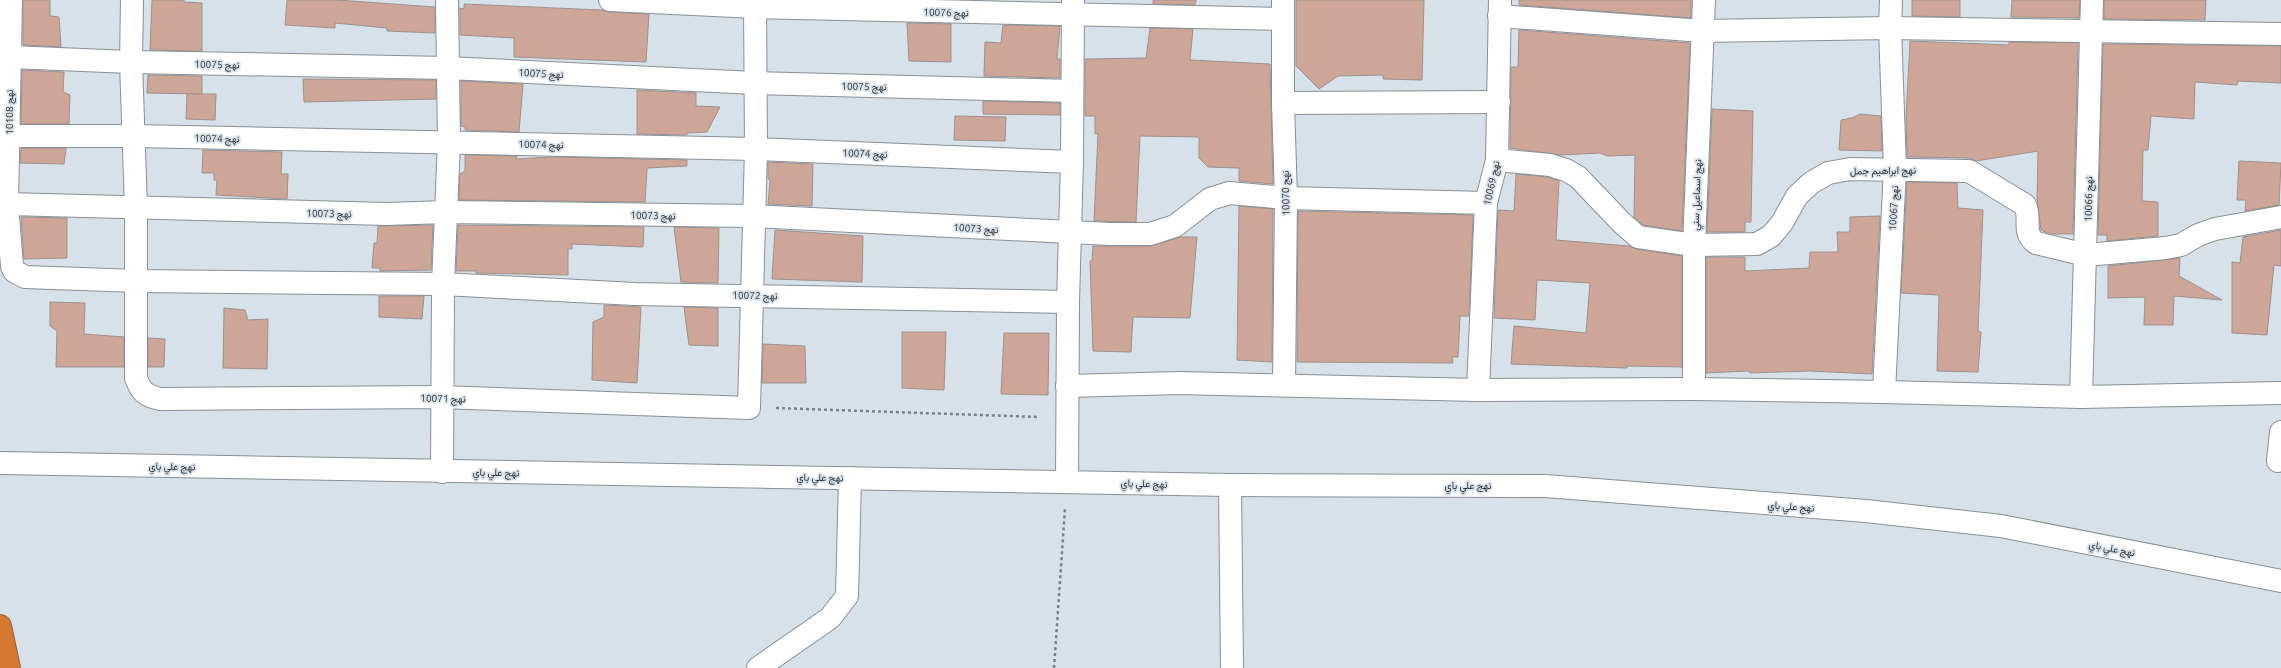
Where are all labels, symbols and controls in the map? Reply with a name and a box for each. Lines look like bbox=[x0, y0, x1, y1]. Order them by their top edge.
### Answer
street label: نهج 10076 bbox=[923, 7, 969, 19]
street label: نهج 10075 bbox=[194, 59, 240, 71]
street label: نهج 10075 bbox=[518, 67, 564, 81]
street label: نهج 10075 bbox=[841, 81, 887, 93]
street label: نهج 10108 bbox=[4, 89, 16, 135]
street label: نهج 10074 bbox=[194, 133, 240, 145]
street label: نهج 10074 bbox=[518, 139, 564, 151]
street label: نهج 10074 bbox=[842, 147, 888, 161]
street label: نهج اسماعيل سني bbox=[1690, 159, 1706, 231]
street label: نهج 10069 bbox=[1481, 160, 1503, 207]
street label: نهج ابراهيم جمل bbox=[1850, 164, 1916, 178]
street label: نهج 10070 bbox=[1280, 170, 1292, 216]
street label: نهج 10066 bbox=[2083, 176, 2095, 222]
street label: نهج 10067 bbox=[1887, 185, 1901, 231]
street label: نهج 10073 bbox=[306, 208, 352, 220]
street label: نهج 10073 bbox=[630, 210, 676, 222]
street label: نهج 10073 bbox=[953, 222, 999, 236]
street label: نهج 10072 bbox=[732, 290, 778, 302]
street label: نهج 10071 bbox=[420, 393, 466, 405]
street label: نهج علي باي bbox=[148, 461, 196, 475]
street label: نهج علي باي bbox=[472, 467, 520, 481]
street label: نهج علي باي bbox=[796, 472, 844, 486]
street label: نهج علي باي bbox=[1120, 477, 1168, 493]
street label: نهج علي باي bbox=[1445, 480, 1492, 494]
street label: نهج علي باي bbox=[1767, 499, 1815, 517]
street label: نهج علي باي bbox=[2087, 539, 2136, 561]

